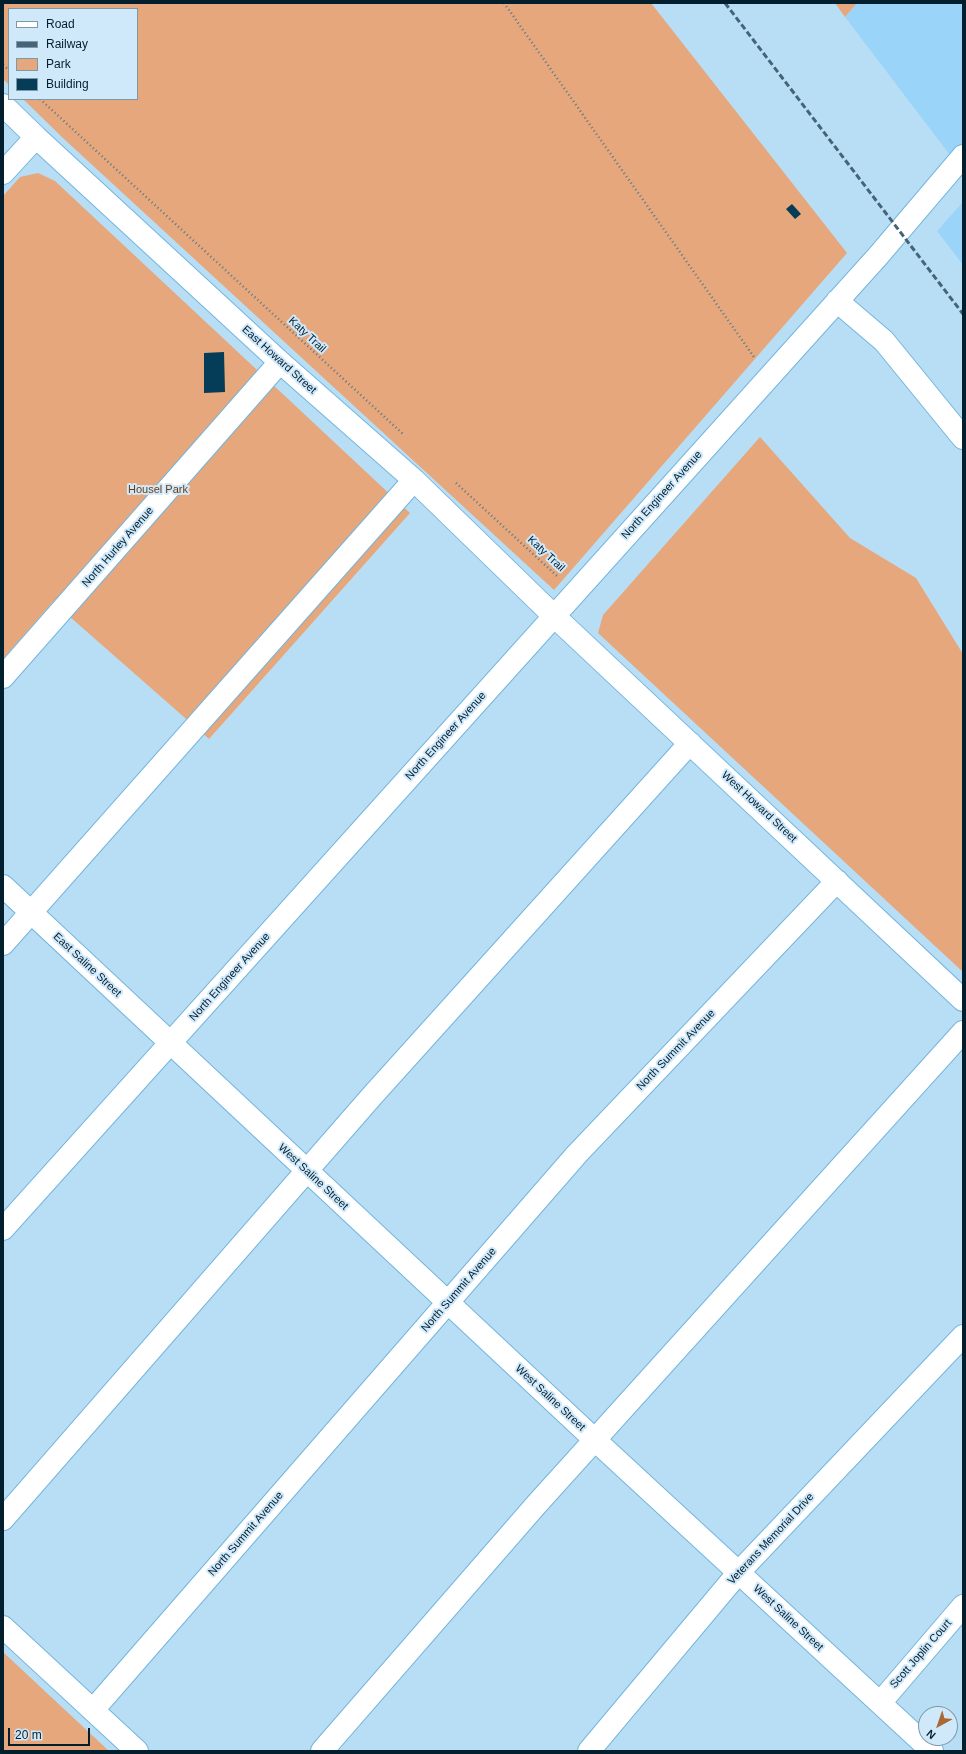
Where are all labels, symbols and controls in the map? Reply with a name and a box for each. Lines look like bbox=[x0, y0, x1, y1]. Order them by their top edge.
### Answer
legend bbox=[8, 8, 138, 100]
text: Road bbox=[46, 17, 75, 31]
text: Railway bbox=[46, 37, 88, 51]
text: Park bbox=[46, 57, 71, 71]
text: Building bbox=[46, 77, 89, 91]
street label: Katy Trail bbox=[286, 314, 328, 356]
street label: East Howard Street bbox=[239, 323, 319, 397]
street label: North Engineer Avenue bbox=[619, 448, 705, 542]
park label: Housel Park bbox=[128, 483, 188, 497]
street label: North Hurley Avenue bbox=[80, 504, 156, 590]
street label: Katy Trail bbox=[525, 533, 567, 575]
street label: North Engineer Avenue bbox=[403, 689, 489, 783]
street label: West Howard Street bbox=[719, 769, 799, 845]
street label: East Saline Street bbox=[50, 930, 124, 1000]
street label: North Engineer Avenue bbox=[187, 930, 273, 1024]
street label: North Summit Avenue bbox=[634, 1007, 718, 1093]
street label: West Saline Street bbox=[275, 1141, 351, 1213]
street label: North Summit Avenue bbox=[419, 1245, 499, 1335]
street label: West Saline Street bbox=[512, 1362, 588, 1434]
street label: North Summit Avenue bbox=[206, 1489, 286, 1579]
street label: Veterans Memorial Drive bbox=[725, 1490, 817, 1588]
street label: West Saline Street bbox=[750, 1582, 826, 1654]
street label: Scott Joplin Court bbox=[888, 1617, 954, 1691]
north arrow bbox=[918, 1706, 958, 1746]
scale bar bbox=[10, 1720, 92, 1746]
text: N bbox=[924, 1727, 938, 1742]
text: 20 m bbox=[15, 1728, 42, 1742]

